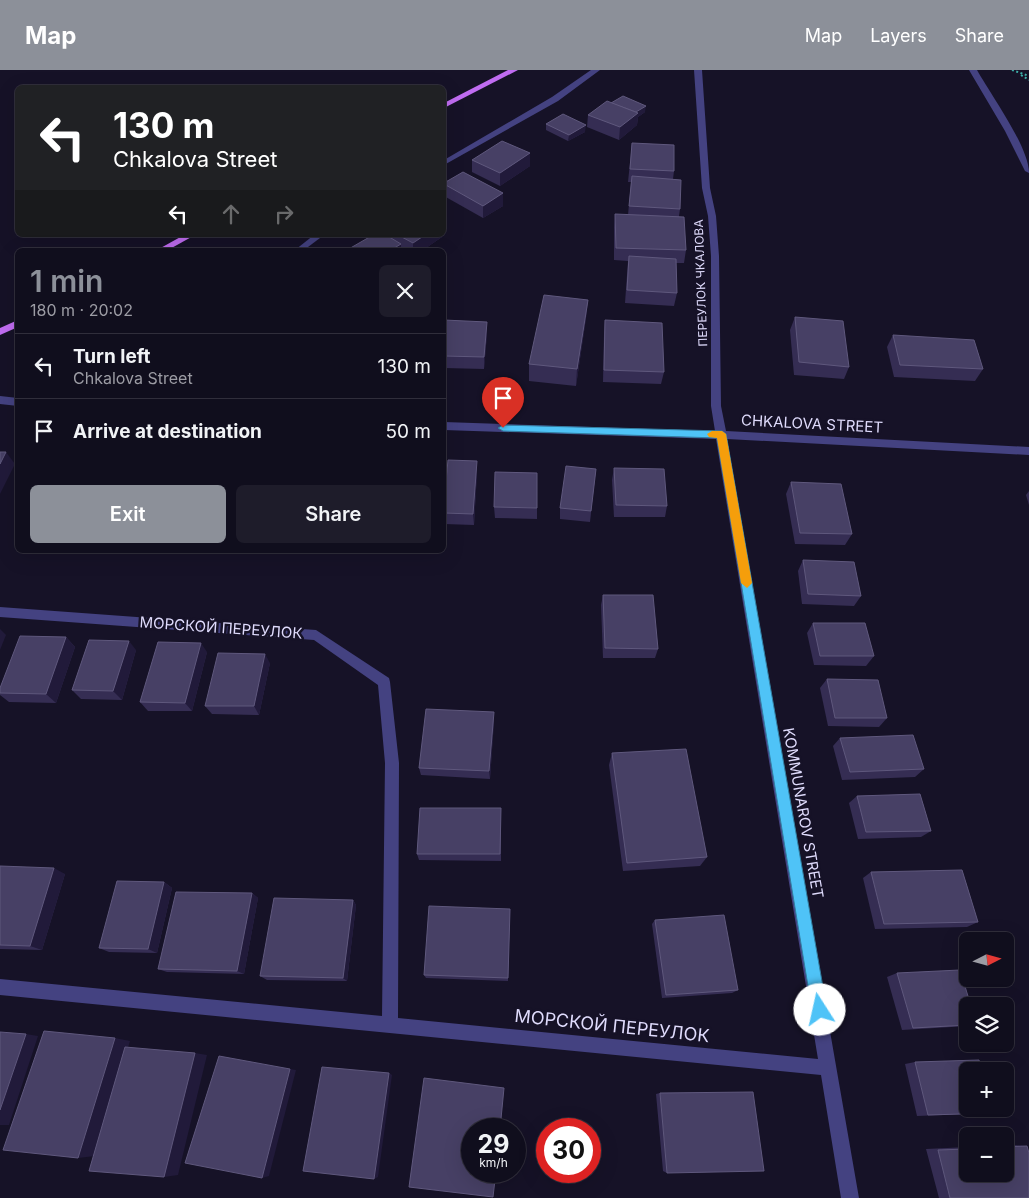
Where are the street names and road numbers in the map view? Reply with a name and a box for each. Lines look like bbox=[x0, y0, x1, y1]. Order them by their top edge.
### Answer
street label: ПЕРЕУЛОК ЧКАЛОВА bbox=[691, 219, 710, 347]
street label: CHKALOVA STREET bbox=[741, 410, 883, 437]
street label: МОРСКОЙ ПЕРЕУЛОК bbox=[139, 612, 303, 643]
street label: KOMMUNAROV STREET bbox=[779, 726, 828, 900]
street label: МОРСКОЙ ПЕРЕУЛОК bbox=[514, 1004, 711, 1046]

